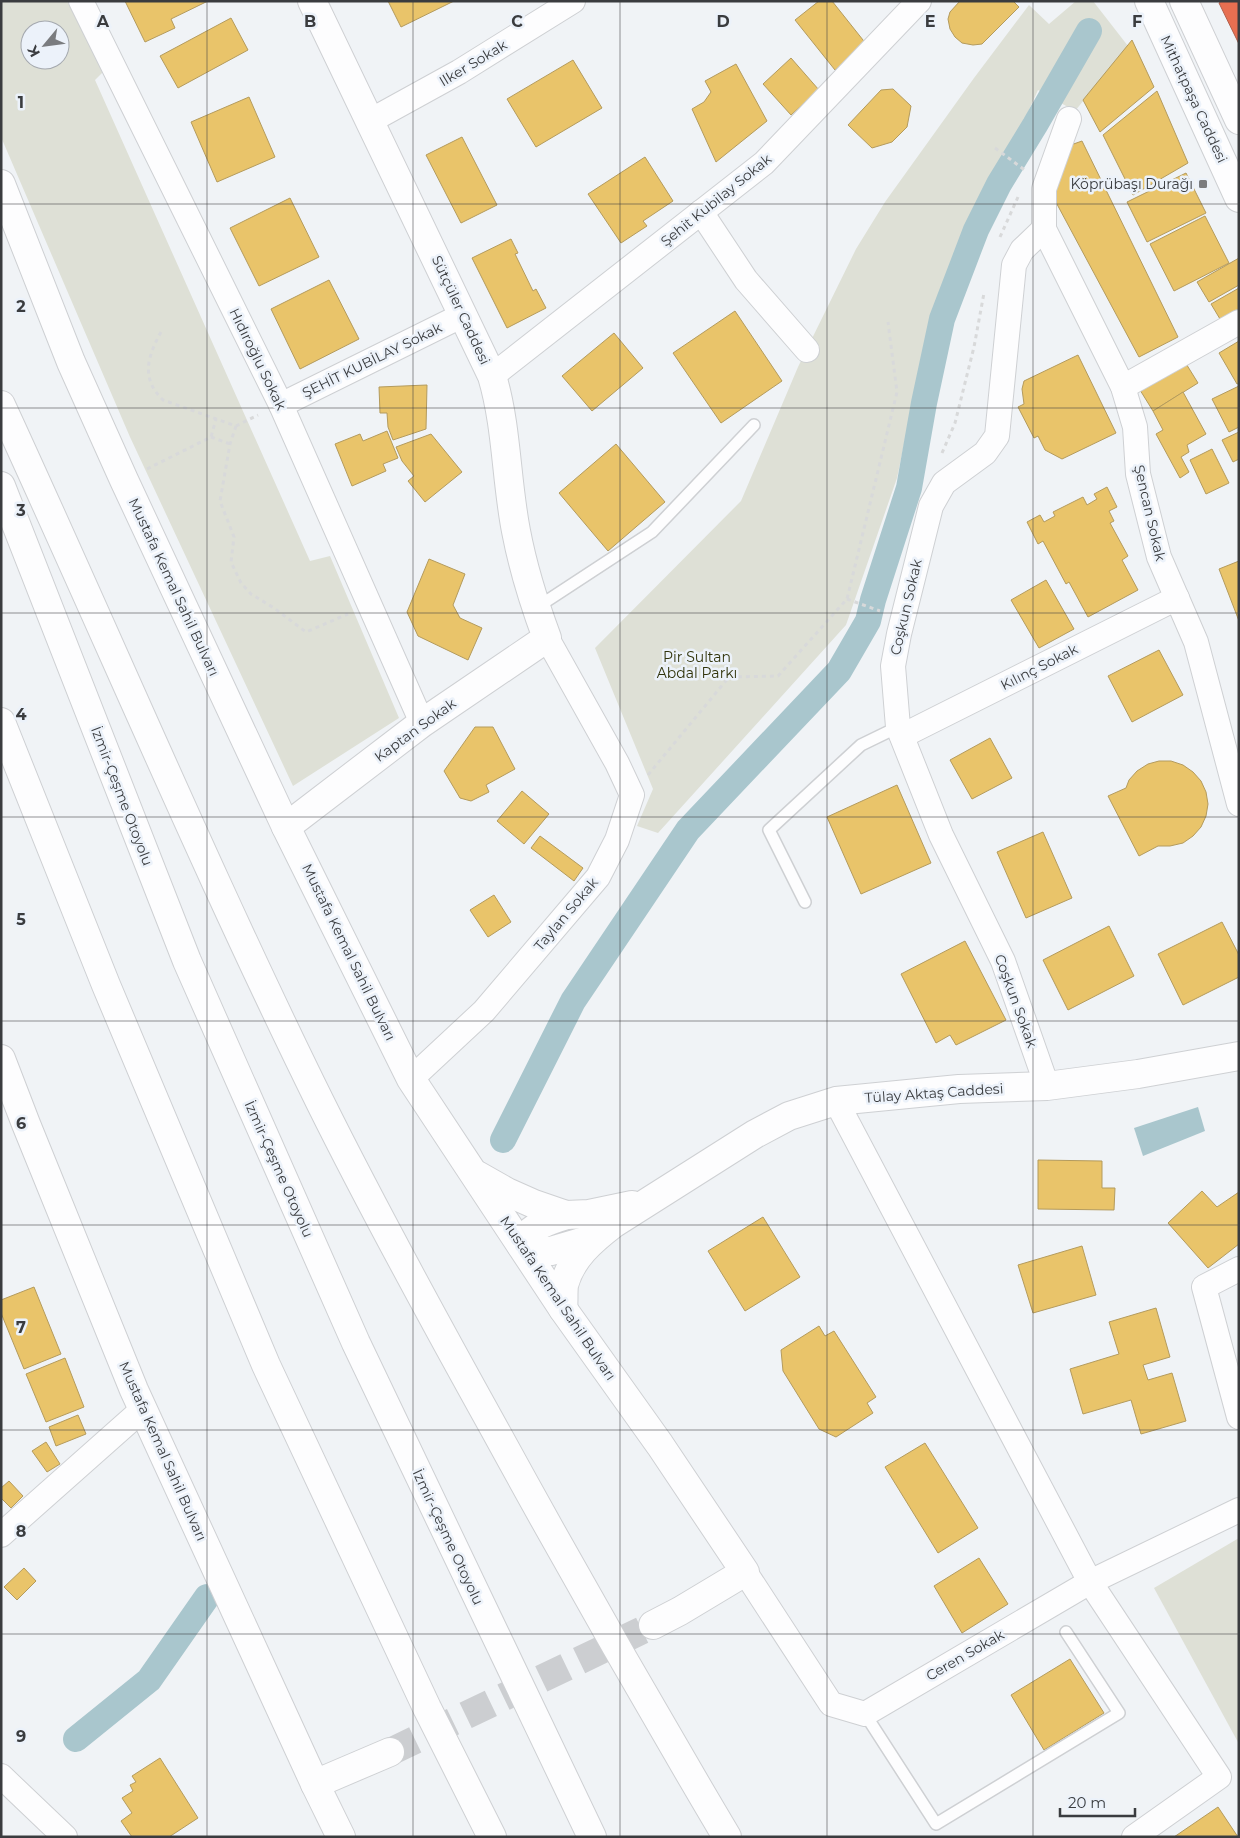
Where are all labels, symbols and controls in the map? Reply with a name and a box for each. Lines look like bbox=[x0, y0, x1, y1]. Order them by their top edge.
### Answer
text: A bbox=[96, 12, 110, 31]
text: B bbox=[304, 12, 316, 31]
text: C bbox=[511, 12, 523, 31]
text: D bbox=[716, 12, 730, 31]
text: E bbox=[925, 12, 935, 31]
text: F bbox=[1132, 12, 1142, 31]
north arrow bbox=[20, 20, 70, 70]
street label: Mithatpaşa Caddesi bbox=[1157, 32, 1231, 166]
street label: Ilker Sokak bbox=[436, 35, 511, 90]
text: K bbox=[23, 42, 44, 60]
text: 1 bbox=[18, 93, 24, 112]
street label: Şehit Kubilay Sokak bbox=[657, 149, 775, 250]
place label: Köprübaşı Durağı bbox=[1070, 175, 1193, 193]
marker: Köprübaşı Durağı bbox=[1197, 178, 1209, 190]
street label: Sütçüler Caddesi bbox=[428, 253, 494, 367]
text: 2 bbox=[16, 297, 26, 316]
street label: Hıdıroğlu Sokak bbox=[226, 305, 291, 414]
street label: ŞEHİT KUBİLAY Sokak bbox=[299, 318, 445, 402]
street label: Şencan Sokak bbox=[1130, 463, 1170, 563]
street label: Mustafa Kemal Sahil Bulvarı bbox=[125, 495, 223, 679]
text: 3 bbox=[15, 501, 26, 520]
street label: Coşkun Sokak bbox=[886, 557, 926, 657]
street label: Kılınç Sokak bbox=[997, 640, 1081, 694]
park label: Pir Sultan Abdal Parkı bbox=[657, 648, 737, 682]
street label: Kaptan Sokak bbox=[371, 694, 460, 766]
text: 4 bbox=[15, 705, 27, 724]
street label: İzmir-Çeşme Otoyolu bbox=[87, 724, 157, 868]
street label: Mustafa Kemal Sahil Bulvarı bbox=[298, 861, 400, 1043]
street label: Taylan Sokak bbox=[530, 873, 602, 954]
text: 5 bbox=[16, 910, 26, 929]
street label: Coşkun Sokak bbox=[991, 952, 1041, 1051]
street label: Tülay Aktaş Caddesi bbox=[864, 1079, 1004, 1107]
street label: İzmir-Çeşme Otoyolu bbox=[241, 1098, 317, 1240]
text: 6 bbox=[16, 1114, 26, 1133]
street label: Mustafa Kemal Sahil Bulvarı bbox=[496, 1212, 620, 1384]
text: 7 bbox=[16, 1318, 26, 1337]
street label: Mustafa Kemal Sahil Bulvarı bbox=[115, 1358, 211, 1544]
street label: İzmir-Çeşme Otoyolu bbox=[409, 1466, 487, 1608]
text: 8 bbox=[16, 1522, 26, 1541]
street label: Ceren Sokak bbox=[923, 1625, 1008, 1685]
text: 9 bbox=[16, 1727, 26, 1746]
scale bar bbox=[1060, 1786, 1135, 1818]
text: 20 m bbox=[1068, 1793, 1106, 1812]

